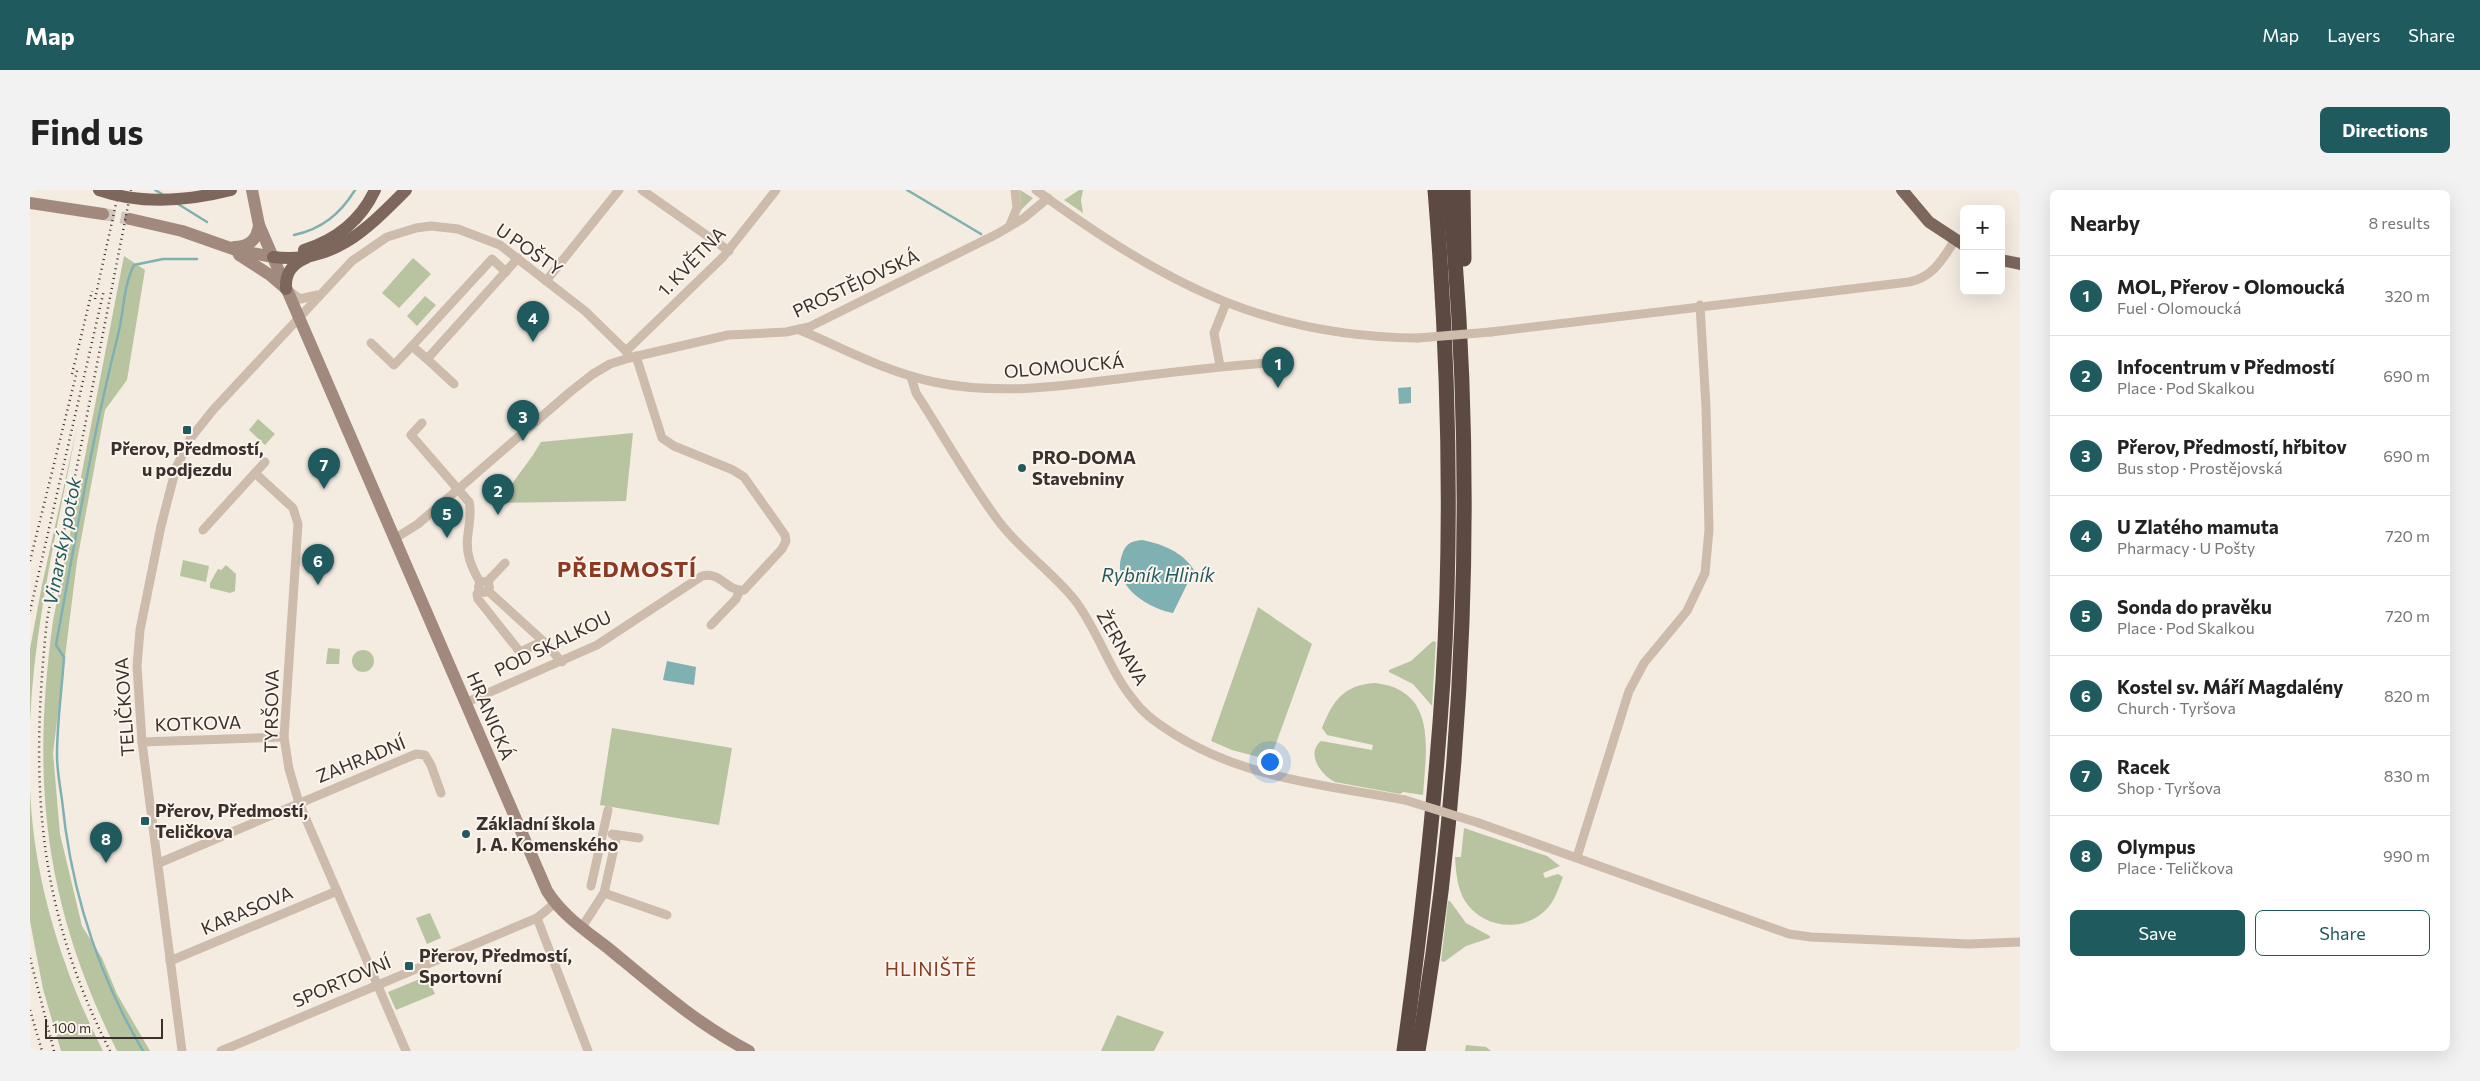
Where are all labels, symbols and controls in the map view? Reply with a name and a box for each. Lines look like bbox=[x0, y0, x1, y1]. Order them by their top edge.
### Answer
text: Map bbox=[25, 21, 75, 50]
text: Map bbox=[2262, 24, 2299, 46]
text: Layers bbox=[2327, 24, 2380, 46]
text: Share bbox=[2408, 24, 2455, 46]
button: Directions bbox=[2320, 107, 2450, 153]
text: Find us bbox=[30, 109, 144, 152]
map controls bbox=[1960, 205, 2005, 295]
button: + bbox=[1960, 205, 2005, 250]
text: Nearby bbox=[2070, 210, 2140, 235]
text: 8 results bbox=[2369, 213, 2430, 232]
street label: U POŠTY bbox=[492, 218, 567, 280]
street label: 1. KVĚTNA bbox=[653, 222, 730, 301]
street label: PROSTĚJOVSKÁ bbox=[789, 244, 922, 322]
button: − bbox=[1960, 250, 2005, 295]
text: MOL, Přerov - Olomoucká bbox=[2117, 275, 2345, 298]
text: 1 bbox=[2082, 286, 2090, 305]
text: 320 m bbox=[2385, 286, 2430, 305]
text: Fuel · Olomoucká bbox=[2117, 298, 2241, 317]
pin: 4 bbox=[517, 301, 549, 342]
pin: 1 bbox=[1262, 347, 1294, 388]
street label: OLOMOUCKÁ bbox=[1003, 350, 1125, 382]
text: Infocentrum v Předmostí bbox=[2117, 355, 2335, 378]
text: 2 bbox=[2081, 366, 2091, 385]
text: 690 m bbox=[2383, 366, 2430, 385]
text: Place · Pod Skalkou bbox=[2117, 378, 2255, 397]
pin: 3 bbox=[507, 400, 539, 441]
marker: Přerov, Předmostí, u podjezdu bbox=[181, 424, 193, 436]
text: Přerov, Předmostí, hřbitov bbox=[2117, 435, 2347, 458]
place label: Přerov, Předmostí, u podjezdu bbox=[110, 437, 264, 480]
place label: PRO-DOMA Stavebniny bbox=[1032, 446, 1136, 489]
text: 3 bbox=[2081, 446, 2091, 465]
text: 690 m bbox=[2383, 446, 2430, 465]
pin: 7 bbox=[308, 448, 340, 489]
text: Bus stop · Prostějovská bbox=[2117, 458, 2283, 477]
marker: PRO-DOMA Stavebniny bbox=[1016, 462, 1028, 474]
water label: Vinarský potok bbox=[38, 474, 85, 607]
pin: 2 bbox=[482, 474, 514, 515]
pin: 5 bbox=[431, 497, 463, 538]
text: U Zlatého mamuta bbox=[2117, 515, 2279, 538]
text: 4 bbox=[2081, 526, 2091, 545]
text: 720 m bbox=[2385, 526, 2430, 545]
text: Pharmacy · U Pošty bbox=[2117, 538, 2255, 557]
pin: 6 bbox=[302, 544, 334, 585]
district label: PŘEDMOSTÍ bbox=[557, 555, 697, 582]
water label: Rybník Hliník bbox=[1101, 563, 1215, 586]
text: Sonda do pravěku bbox=[2117, 595, 2272, 618]
street label: POD SKALKOU bbox=[490, 605, 615, 681]
street label: ŽERNAVA bbox=[1093, 606, 1153, 689]
text: 5 bbox=[2081, 606, 2091, 625]
text: 720 m bbox=[2385, 606, 2430, 625]
text: Place · Pod Skalkou bbox=[2117, 618, 2255, 637]
street label: TELIČKOVA bbox=[110, 657, 138, 757]
street label: HRANICKÁ bbox=[463, 668, 519, 763]
street label: TYRŠOVA bbox=[259, 669, 283, 753]
text: Kostel sv. Máří Magdalény bbox=[2117, 675, 2343, 698]
text: 6 bbox=[2081, 686, 2091, 705]
text: 820 m bbox=[2384, 686, 2430, 705]
text: Church · Tyršova bbox=[2117, 698, 2236, 717]
street label: KOTKOVA bbox=[154, 710, 242, 736]
street label: ZAHRADNÍ bbox=[313, 731, 409, 787]
your location bbox=[1257, 749, 1283, 775]
text: Racek bbox=[2117, 755, 2170, 778]
text: 7 bbox=[2082, 766, 2090, 785]
text: 830 m bbox=[2384, 766, 2430, 785]
text: Shop · Tyršova bbox=[2117, 778, 2221, 797]
place label: Přerov, Předmostí, Teličkova bbox=[155, 799, 308, 842]
place label: Základní škola J. A. Komenského bbox=[476, 812, 618, 855]
marker: Přerov, Předmostí, Teličkova bbox=[139, 815, 151, 827]
pin: 8 bbox=[90, 822, 122, 863]
marker: Základní škola J. A. Komenského bbox=[460, 828, 472, 840]
text: Olympus bbox=[2117, 835, 2196, 858]
text: 8 bbox=[2081, 846, 2091, 865]
text: 990 m bbox=[2383, 846, 2430, 865]
text: Place · Teličkova bbox=[2117, 858, 2233, 877]
street label: KARASOVA bbox=[198, 881, 296, 939]
button: Save bbox=[2070, 910, 2245, 956]
button: Share bbox=[2255, 910, 2430, 956]
place label: Přerov, Předmostí, Sportovní bbox=[419, 944, 572, 987]
street label: SPORTOVNÍ bbox=[289, 950, 395, 1012]
district label: HLINIŠTĚ bbox=[885, 956, 977, 980]
marker: Přerov, Předmostí, Sportovní bbox=[403, 960, 415, 972]
scale bar bbox=[45, 1016, 162, 1039]
text: 100 m bbox=[52, 1019, 91, 1036]

